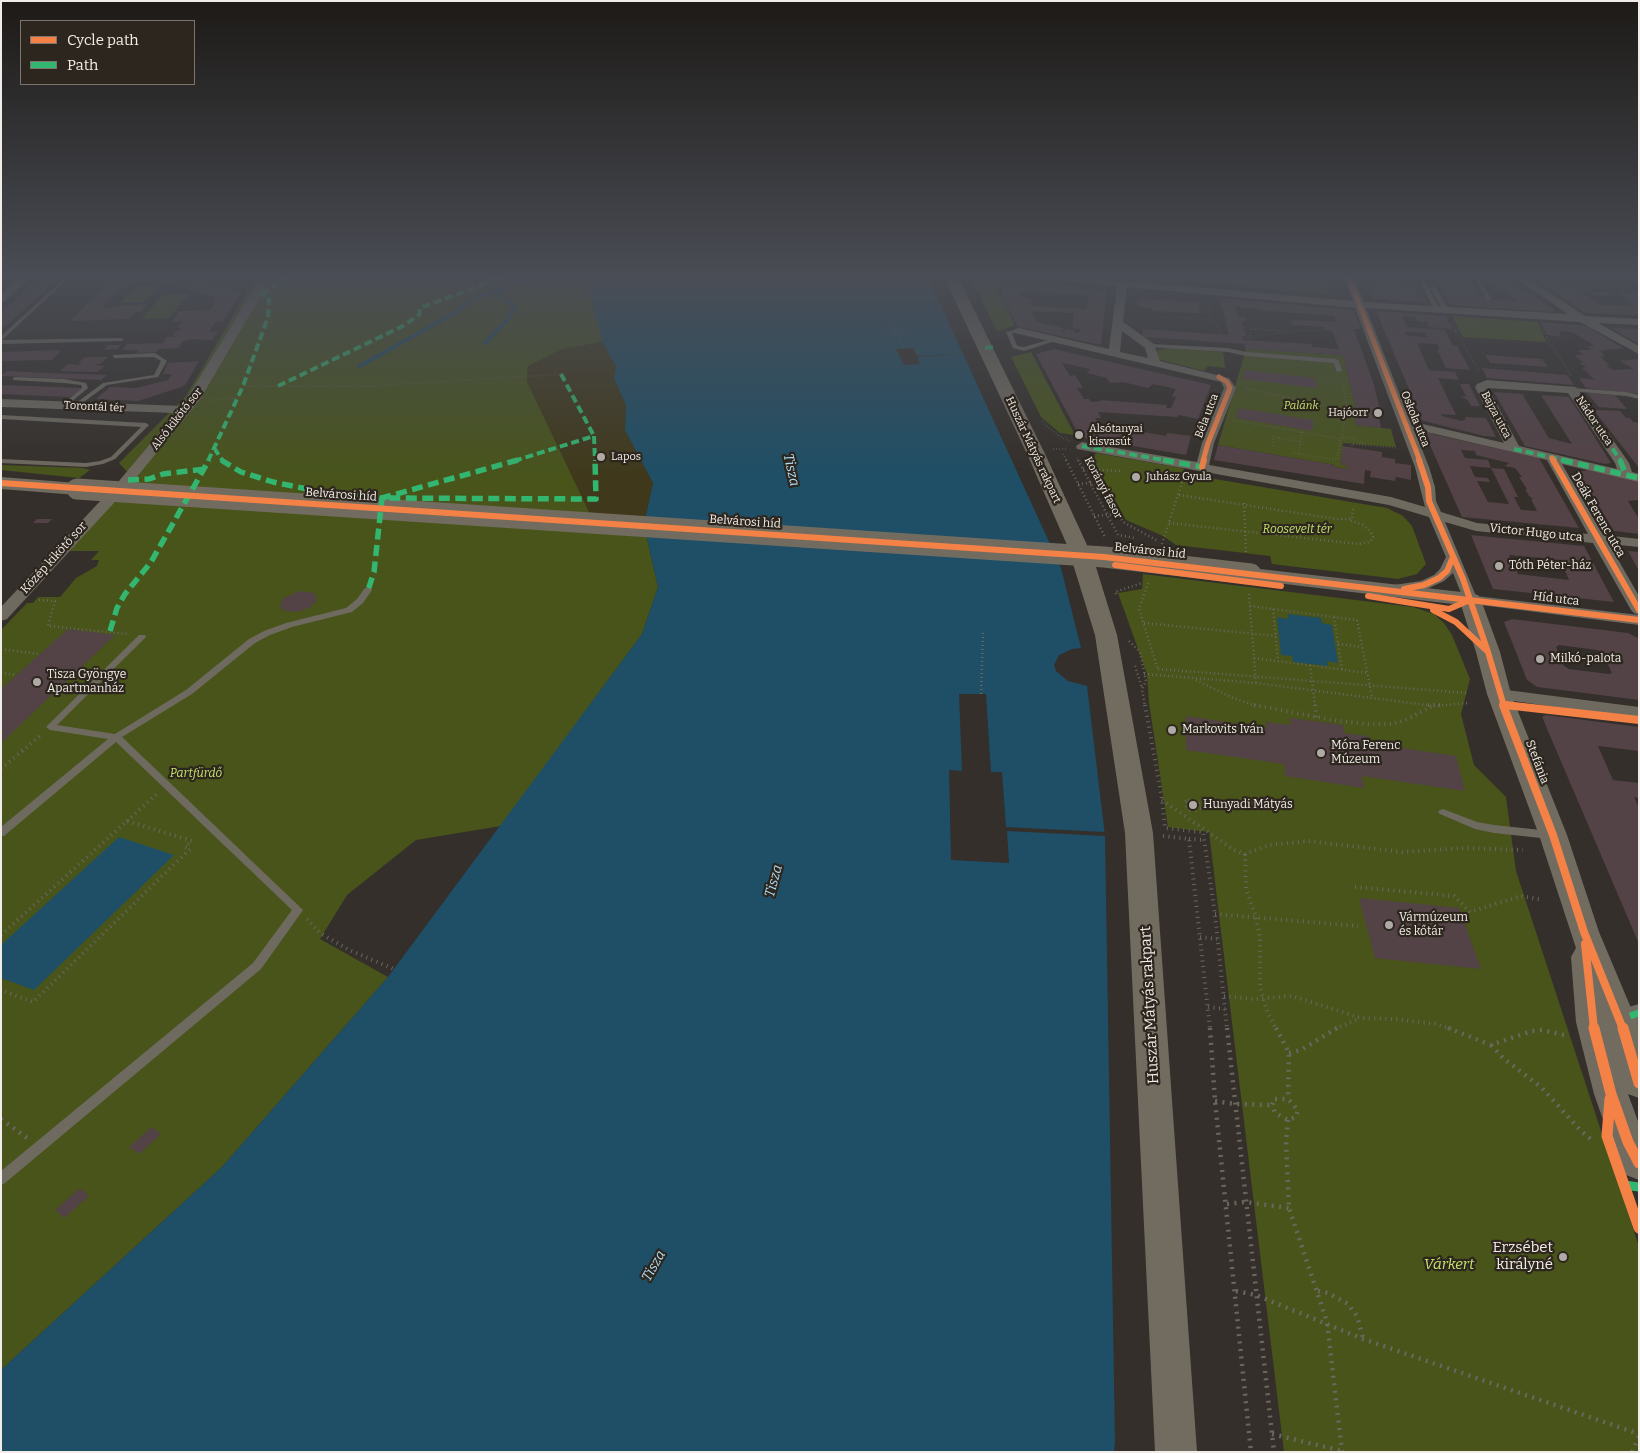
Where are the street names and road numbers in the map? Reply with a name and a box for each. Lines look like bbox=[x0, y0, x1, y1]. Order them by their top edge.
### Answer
street label: Alsó kikötő sor bbox=[149, 385, 205, 453]
street label: Oskola utca bbox=[1398, 389, 1432, 449]
street label: Bajza utca bbox=[1478, 389, 1514, 441]
street label: Béla utca bbox=[1193, 392, 1221, 440]
street label: Nádor utca bbox=[1573, 394, 1615, 448]
street label: Huszár Mátyás rakpart bbox=[1003, 395, 1063, 505]
street label: Torontál tér bbox=[64, 399, 124, 415]
street label: Korányi fasor bbox=[1081, 455, 1125, 521]
street label: Deák Ferenc utca bbox=[1568, 470, 1628, 560]
street label: Belvárosi híd bbox=[305, 485, 377, 505]
street label: Belvárosi híd bbox=[709, 512, 781, 532]
street label: Közép kikötő sor bbox=[18, 519, 90, 597]
street label: Victor Hugo utca bbox=[1489, 521, 1583, 545]
street label: Belvárosi híd bbox=[1114, 540, 1186, 562]
street label: Híd utca bbox=[1532, 589, 1580, 609]
street label: Stefánia bbox=[1522, 738, 1552, 786]
street label: Huszár Mátyás rakpart bbox=[1137, 926, 1163, 1084]

